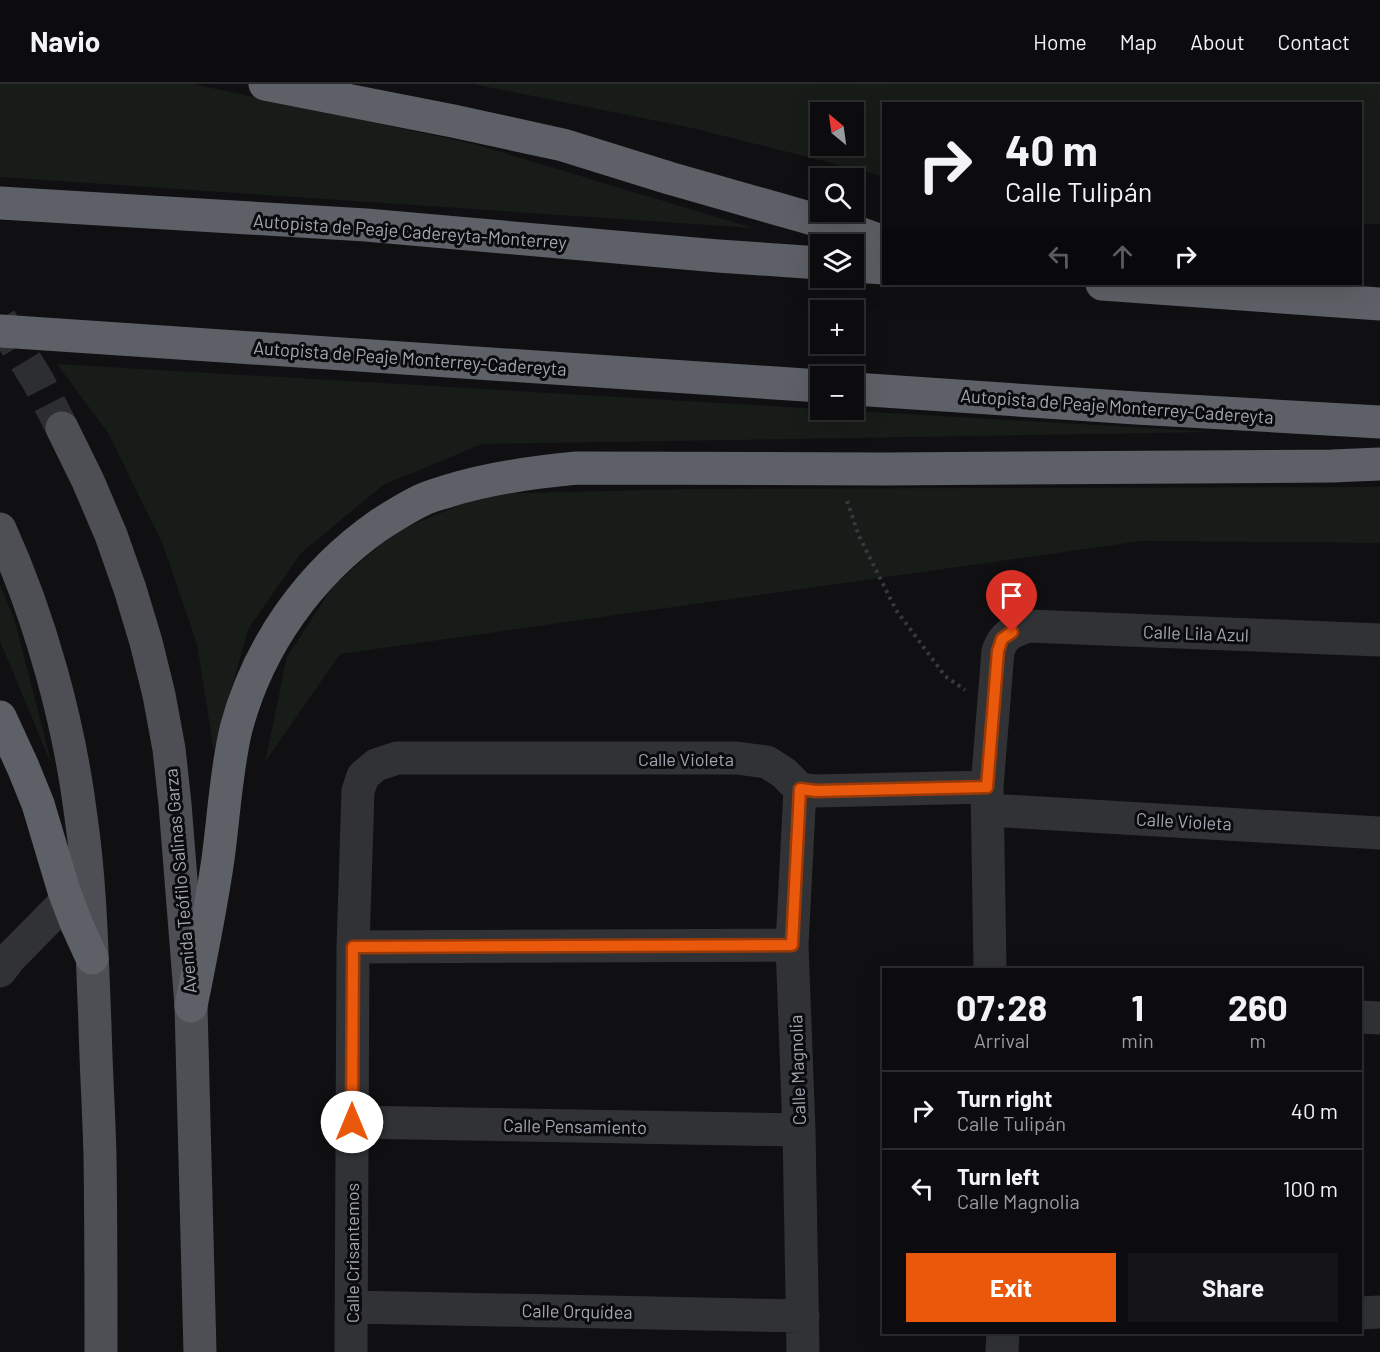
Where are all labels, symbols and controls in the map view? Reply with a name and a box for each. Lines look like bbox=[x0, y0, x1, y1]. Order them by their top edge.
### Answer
text: Navio bbox=[30, 24, 100, 58]
text: Home bbox=[1033, 29, 1087, 54]
text: Map bbox=[1120, 29, 1157, 54]
text: About bbox=[1190, 29, 1245, 54]
text: Contact bbox=[1278, 29, 1350, 54]
north arrow bbox=[810, 102, 864, 156]
map controls bbox=[810, 102, 864, 420]
text: 40 m bbox=[1005, 124, 1098, 174]
icon: right bbox=[906, 126, 984, 204]
button: search bbox=[810, 168, 864, 222]
text: Calle Tulipán bbox=[1005, 175, 1152, 207]
street label: Autopista de Peaje Cadereyta-Monterrey bbox=[253, 209, 567, 253]
button: layers bbox=[810, 234, 864, 288]
icon: left bbox=[1043, 240, 1076, 273]
icon: ahead bbox=[1106, 240, 1139, 273]
icon: right bbox=[1169, 240, 1202, 273]
button: + bbox=[810, 300, 864, 354]
street label: Autopista de Peaje Monterrey-Cadereyta bbox=[253, 336, 567, 380]
button: − bbox=[810, 366, 864, 420]
street label: Autopista de Peaje Monterrey-Cadereyta bbox=[960, 384, 1274, 428]
pin bbox=[986, 570, 1037, 632]
icon: arrive bbox=[995, 579, 1028, 612]
street label: Calle Lila Azul bbox=[1143, 620, 1249, 646]
street label: Calle Violeta bbox=[638, 748, 734, 770]
street label: Avenida Teófilo Salinas Garza bbox=[159, 768, 201, 994]
street label: Calle Violeta bbox=[1136, 808, 1232, 834]
text: 07:28 bbox=[956, 985, 1047, 1028]
text: 1 bbox=[1131, 985, 1144, 1028]
text: 260 bbox=[1228, 985, 1288, 1028]
street label: Calle Magnolia bbox=[784, 1014, 810, 1126]
text: Arrival bbox=[974, 1028, 1030, 1052]
text: min bbox=[1121, 1028, 1154, 1052]
text: m bbox=[1250, 1028, 1266, 1052]
text: Turn right bbox=[957, 1085, 1052, 1111]
position arrow bbox=[320, 1090, 384, 1154]
icon: right bbox=[906, 1094, 939, 1127]
text: 40 m bbox=[1291, 1097, 1338, 1123]
text: Calle Tulipán bbox=[957, 1111, 1066, 1135]
street label: Calle Pensamiento bbox=[503, 1114, 647, 1138]
text: Turn left bbox=[957, 1163, 1040, 1189]
icon: left bbox=[906, 1172, 939, 1205]
text: 100 m bbox=[1283, 1175, 1338, 1201]
street label: Calle Crisantemos bbox=[341, 1183, 363, 1323]
text: Calle Magnolia bbox=[957, 1189, 1080, 1213]
button: Exit bbox=[906, 1253, 1116, 1322]
button: Share bbox=[1128, 1253, 1338, 1322]
street label: Calle Orquídea bbox=[521, 1299, 633, 1323]

